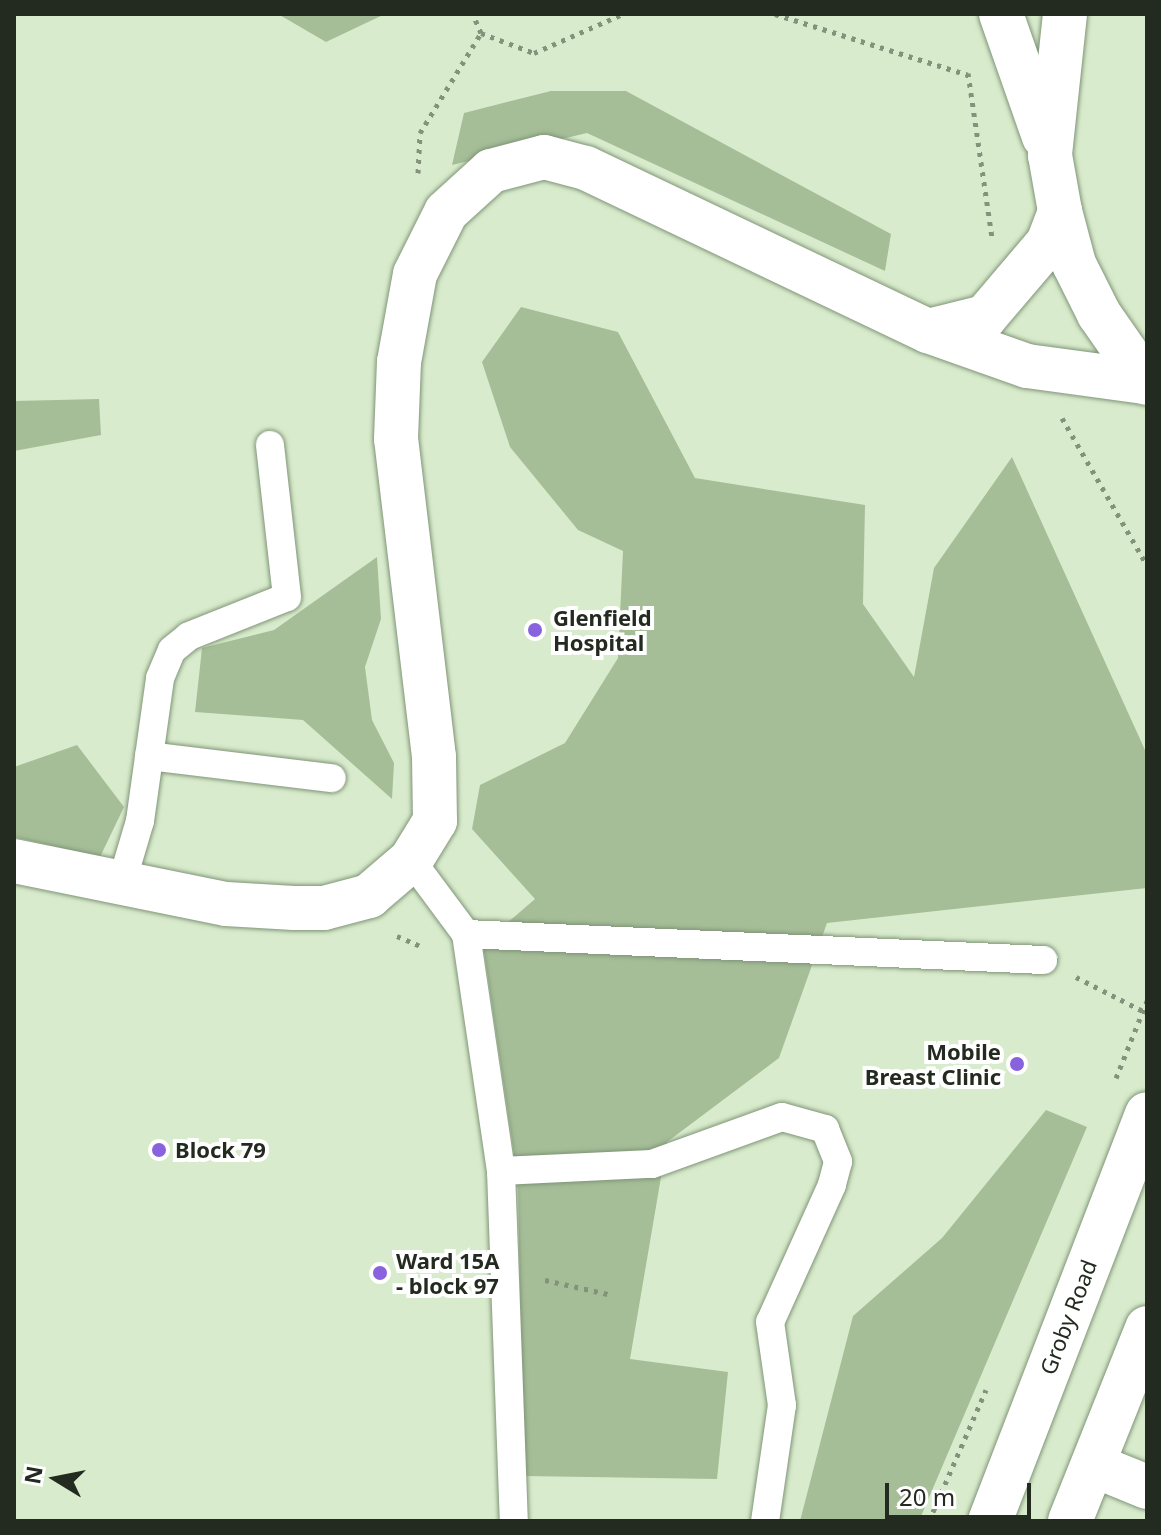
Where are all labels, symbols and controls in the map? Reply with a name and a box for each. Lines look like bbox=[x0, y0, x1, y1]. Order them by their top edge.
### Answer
place label: Glenfield Hospital bbox=[553, 604, 652, 656]
marker: Glenfield Hospital bbox=[524, 619, 546, 641]
place label: Mobile Breast Clinic bbox=[865, 1038, 1001, 1090]
marker: Mobile Breast Clinic bbox=[1008, 1055, 1026, 1073]
place label: Block 79 bbox=[175, 1137, 266, 1163]
marker: Block 79 bbox=[150, 1141, 168, 1159]
place label: Ward 15A - block 97 bbox=[396, 1247, 499, 1298]
street label: Groby Road bbox=[1034, 1256, 1102, 1378]
marker: Ward 15A - block 97 bbox=[371, 1264, 389, 1282]
north arrow bbox=[16, 1439, 96, 1519]
text: N bbox=[16, 1463, 49, 1486]
scale bar bbox=[889, 1467, 1035, 1517]
text: 20 m bbox=[899, 1480, 955, 1513]

